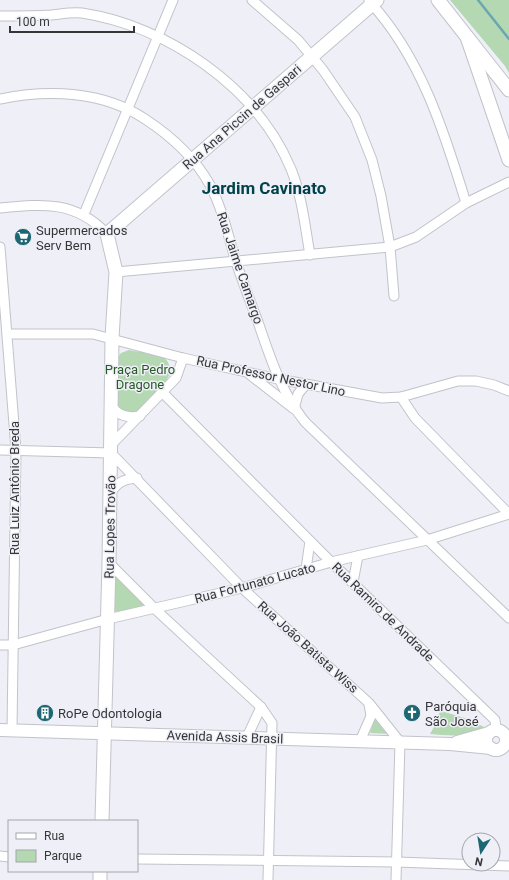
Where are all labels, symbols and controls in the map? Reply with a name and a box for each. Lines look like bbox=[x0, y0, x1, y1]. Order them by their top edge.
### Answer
scale bar bbox=[10, 8, 134, 34]
text: 100 m bbox=[16, 15, 50, 29]
street label: Rua Ana Piccin de Gaspari bbox=[180, 61, 304, 173]
district label: Jardim Cavinato bbox=[202, 178, 327, 198]
street label: Rua Jaime Camargo bbox=[214, 210, 266, 326]
place label: Supermercados Serv Bem bbox=[36, 223, 128, 253]
supermarket icon: Supermercados Serv Bem bbox=[13, 227, 33, 247]
street label: Rua Professor Nestor Lino bbox=[195, 353, 347, 399]
park label: Praça Pedro Dragone bbox=[105, 362, 175, 392]
street label: Rua Luiz Antônio Breda bbox=[7, 421, 22, 555]
street label: Rua Lopes Trovão bbox=[102, 475, 118, 579]
street label: Rua Ramiro de Andrade bbox=[329, 559, 437, 665]
street label: Rua Fortunato Lucato bbox=[193, 560, 317, 606]
street label: Rua João Batista Wiss bbox=[255, 598, 361, 696]
place label: Paróquia São José bbox=[425, 699, 479, 729]
building icon: RoPe Odontologia bbox=[35, 703, 55, 723]
church icon: Paróquia São José bbox=[402, 703, 422, 723]
place label: RoPe Odontologia bbox=[58, 706, 162, 721]
street label: Avenida Assis Brasil bbox=[166, 727, 284, 747]
legend bbox=[8, 820, 138, 872]
text: Rua bbox=[44, 829, 65, 843]
north arrow bbox=[461, 832, 501, 872]
text: Parque bbox=[44, 849, 82, 863]
text: N bbox=[474, 854, 484, 868]

